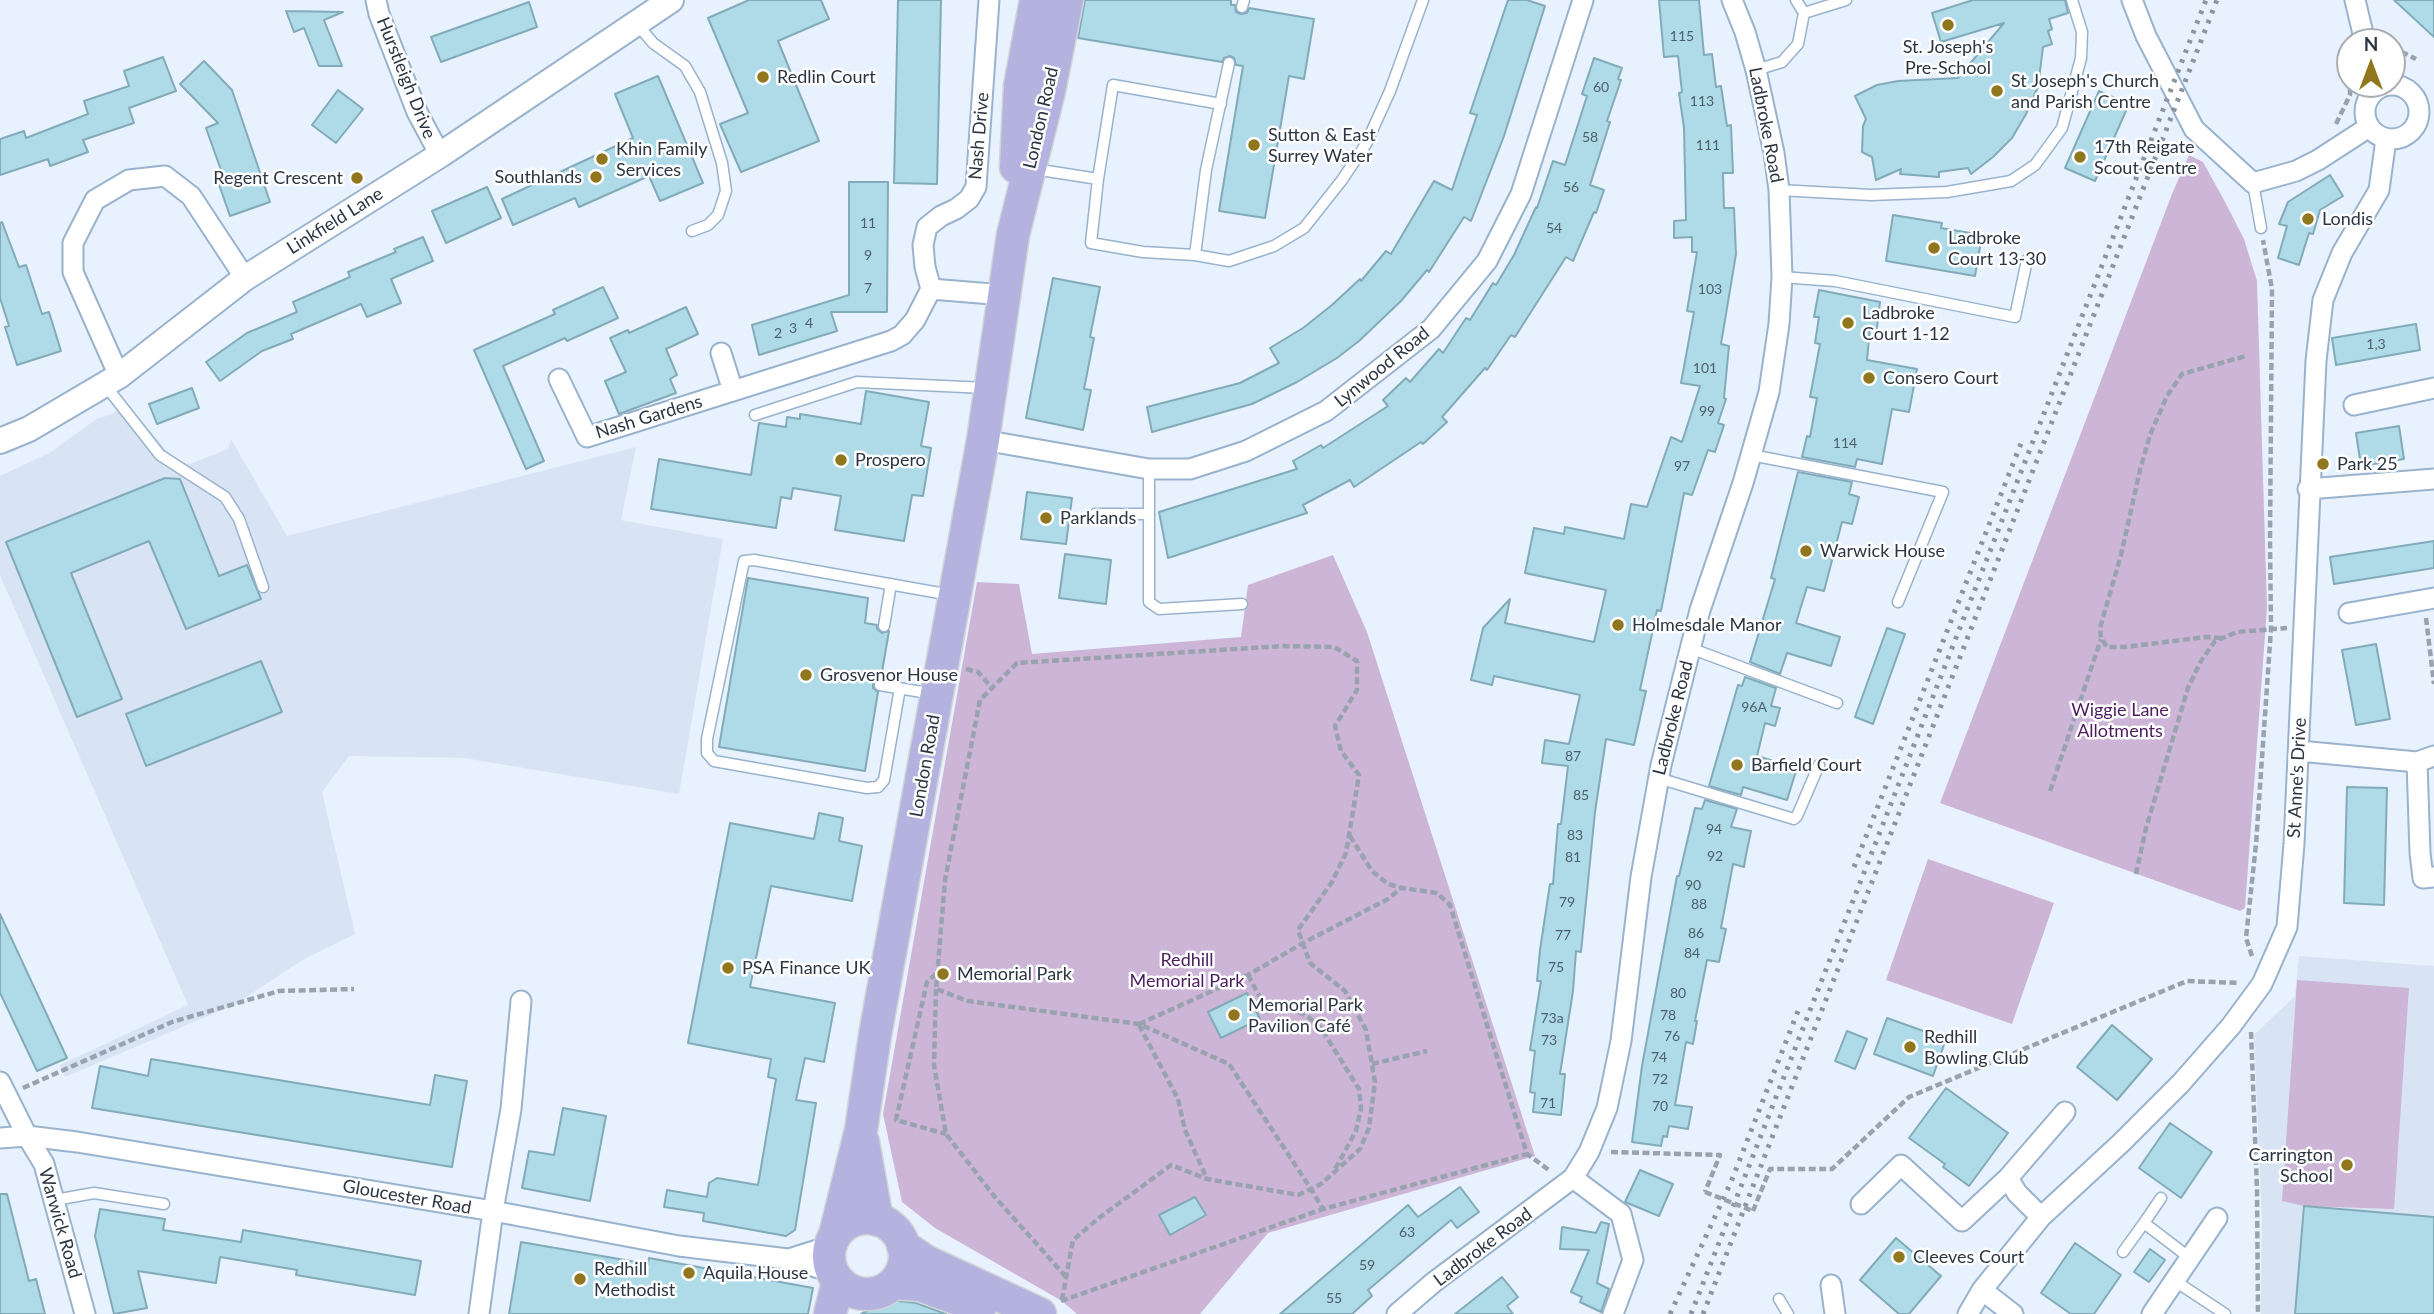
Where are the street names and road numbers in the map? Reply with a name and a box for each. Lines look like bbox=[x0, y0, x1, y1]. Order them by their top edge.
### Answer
street label: Hurstleigh Drive bbox=[372, 14, 440, 142]
street label: London Road bbox=[1019, 65, 1063, 171]
street label: Ladbroke Road bbox=[1744, 65, 1788, 185]
street label: Nash Drive bbox=[964, 91, 994, 181]
street label: Linkfield Lane bbox=[283, 183, 387, 259]
street label: Lynwood Road bbox=[1330, 322, 1434, 412]
street label: Nash Gardens bbox=[593, 391, 705, 443]
street label: Ladbroke Road bbox=[1648, 658, 1698, 778]
street label: London Road bbox=[905, 713, 945, 819]
street label: St Anne's Drive bbox=[2283, 717, 2311, 839]
street label: Warwick Road bbox=[34, 1165, 86, 1281]
street label: Gloucester Road bbox=[341, 1175, 473, 1219]
street label: Ladbroke Road bbox=[1430, 1203, 1536, 1291]

